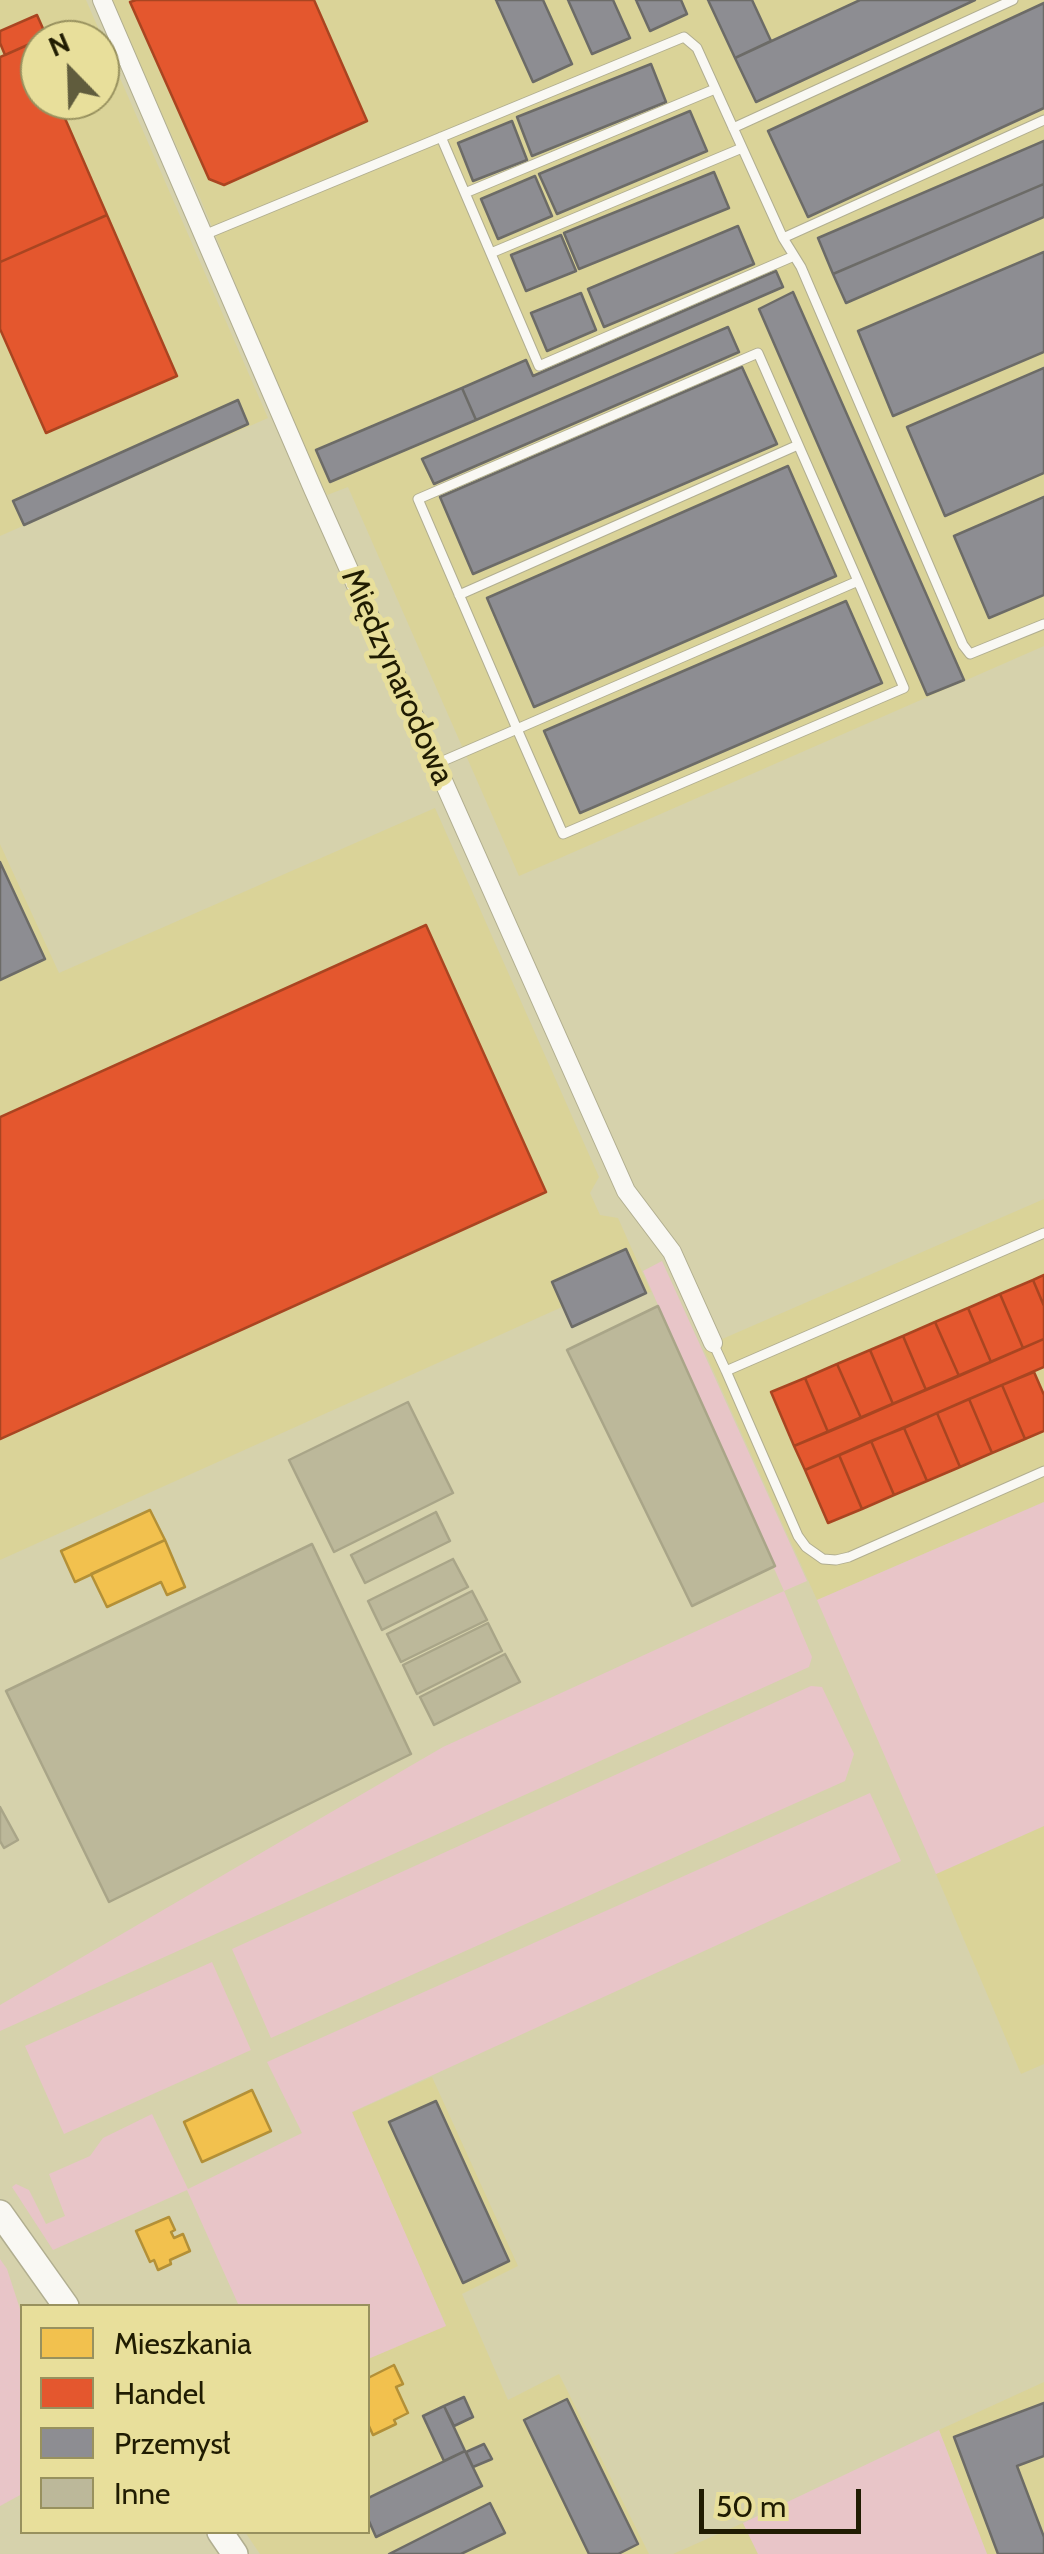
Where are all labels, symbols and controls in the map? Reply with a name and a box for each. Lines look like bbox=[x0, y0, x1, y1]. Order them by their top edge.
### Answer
north arrow bbox=[20, 20, 120, 120]
text: N bbox=[43, 25, 75, 64]
street label: Międzynarodowa bbox=[332, 563, 462, 791]
legend bbox=[20, 2304, 370, 2534]
text: Mieszkania bbox=[114, 2325, 252, 2362]
text: Handel bbox=[114, 2375, 205, 2412]
text: Przemysł bbox=[114, 2425, 230, 2462]
scale bar bbox=[704, 2469, 866, 2531]
text: Inne bbox=[114, 2475, 170, 2512]
text: 50 m bbox=[716, 2488, 786, 2525]

